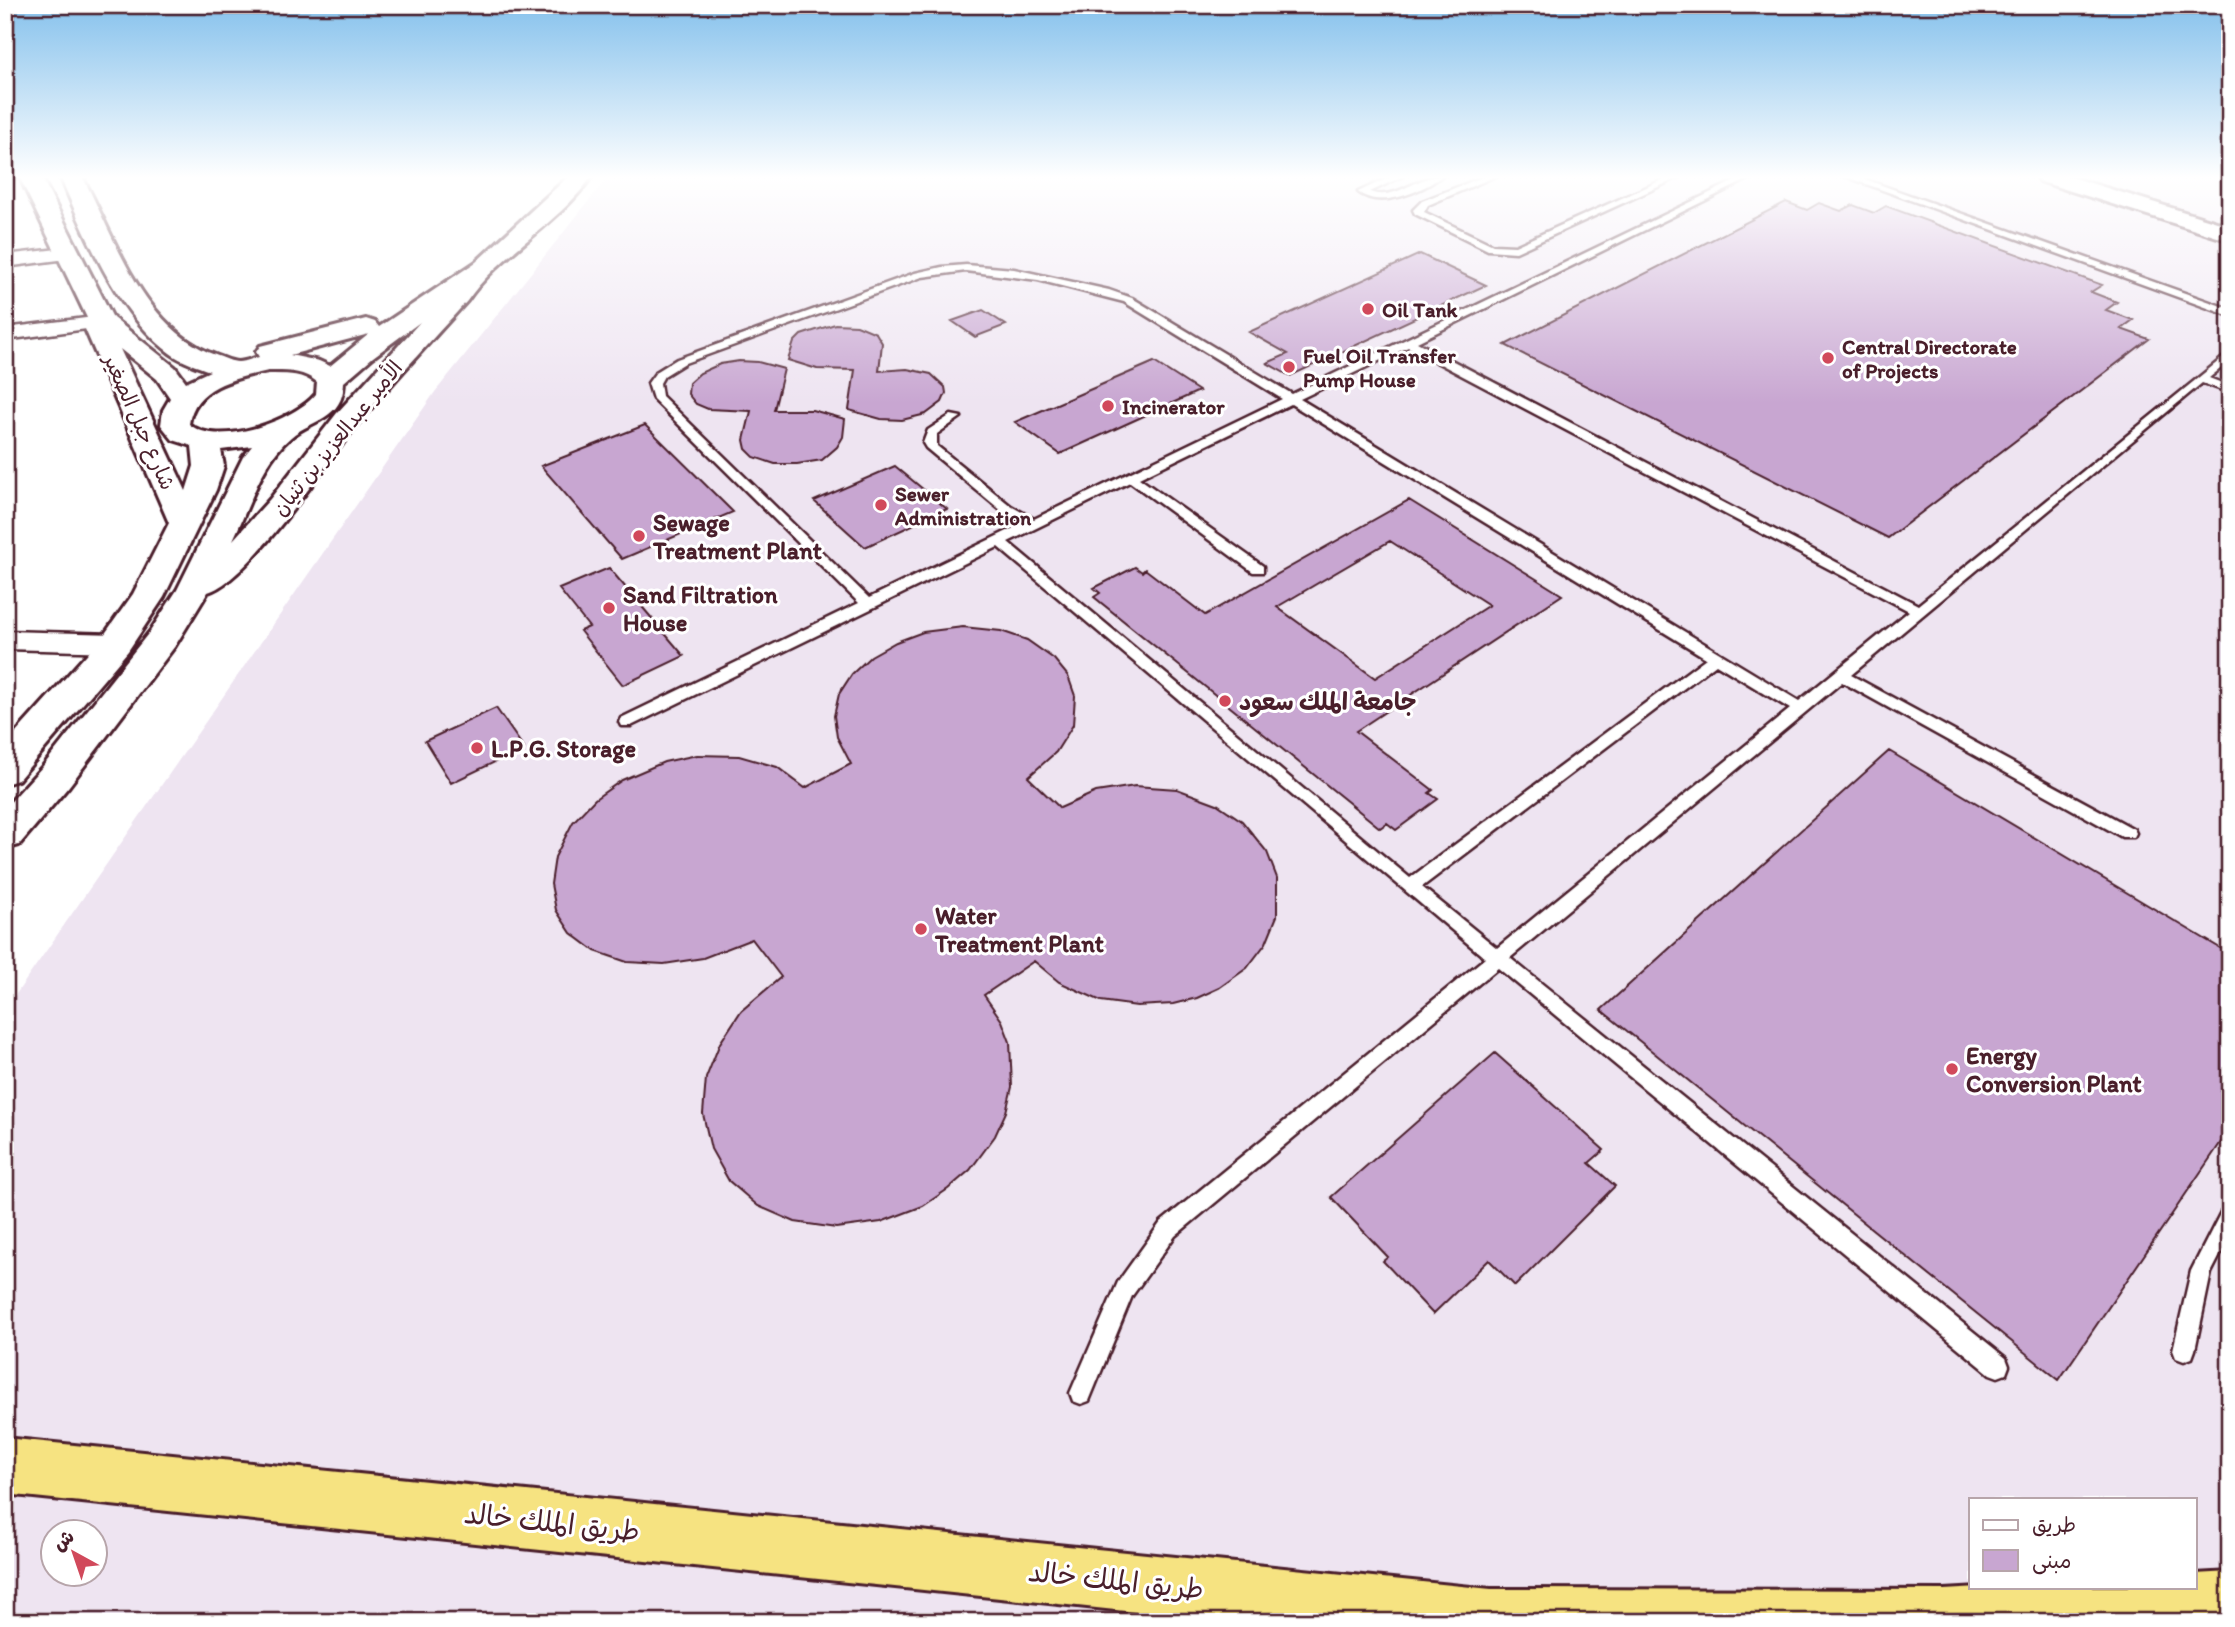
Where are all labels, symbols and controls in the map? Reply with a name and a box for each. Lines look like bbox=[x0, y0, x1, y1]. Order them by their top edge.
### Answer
place label: Oil Tank bbox=[1382, 297, 1459, 322]
marker: Oil Tank bbox=[1360, 301, 1376, 317]
place label: Central Directorate of Projects bbox=[1842, 334, 2017, 384]
place label: Fuel Oil Transfer Pump House bbox=[1303, 343, 1456, 393]
street label: شارع جبل الصغير bbox=[95, 349, 181, 495]
marker: Central Directorate of Projects bbox=[1820, 350, 1836, 366]
street label: الأمير عبدالعزيز بن ثنيان bbox=[266, 355, 408, 521]
marker: Fuel Oil Transfer Pump House bbox=[1281, 359, 1297, 375]
place label: Incinerator bbox=[1122, 394, 1225, 419]
marker: Incinerator bbox=[1100, 398, 1116, 414]
place label: Sewer Administration bbox=[894, 481, 1032, 530]
marker: Sewer Administration bbox=[873, 497, 889, 513]
place label: Sewage Treatment Plant bbox=[652, 508, 822, 565]
marker: Sewage Treatment Plant bbox=[631, 528, 647, 544]
place label: Sand Filtration House bbox=[623, 580, 778, 637]
marker: Sand Filtration House bbox=[601, 600, 617, 616]
place label: جامعة الملك سعود bbox=[1239, 687, 1416, 718]
marker: جامعة الملك سعود bbox=[1217, 693, 1233, 709]
place label: L.P.G. Storage bbox=[491, 734, 636, 764]
marker: L.P.G. Storage bbox=[469, 740, 485, 756]
place label: Water Treatment Plant bbox=[934, 901, 1104, 958]
marker: Water Treatment Plant bbox=[913, 921, 929, 937]
place label: Energy Conversion Plant bbox=[1966, 1041, 2141, 1098]
marker: Energy Conversion Plant bbox=[1944, 1061, 1960, 1077]
street label: طريق الملك خالد bbox=[463, 1496, 641, 1548]
legend bbox=[1969, 1498, 2196, 1588]
text: طريق bbox=[2032, 1512, 2076, 1537]
north arrow bbox=[38, 1518, 108, 1588]
text: ش bbox=[48, 1525, 79, 1556]
text: مبنى bbox=[2032, 1548, 2071, 1575]
street label: طريق الملك خالد bbox=[1027, 1554, 1205, 1606]

